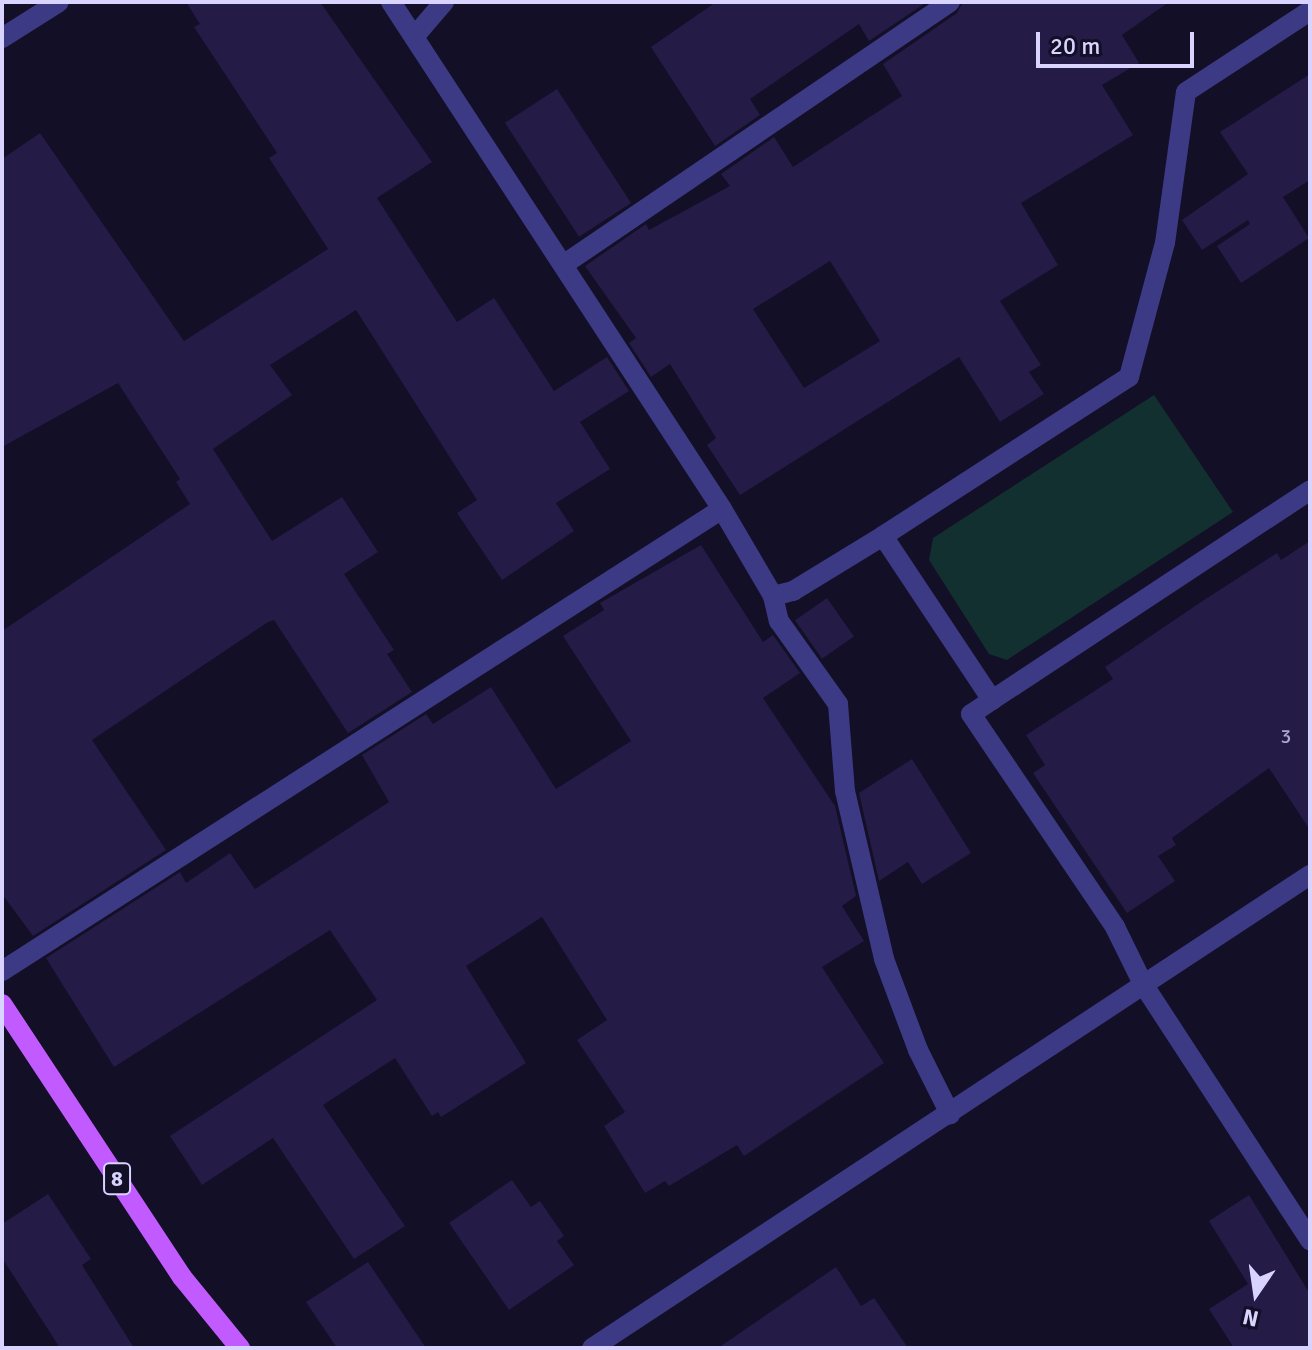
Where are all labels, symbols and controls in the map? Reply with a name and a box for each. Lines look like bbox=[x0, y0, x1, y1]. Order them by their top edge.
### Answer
scale bar bbox=[1040, 16, 1198, 66]
text: 20 m bbox=[1050, 31, 1100, 61]
house number: 3 bbox=[1281, 724, 1291, 748]
road number: 8 bbox=[103, 1161, 131, 1197]
north arrow bbox=[1216, 1254, 1296, 1334]
text: N bbox=[1240, 1303, 1261, 1333]

